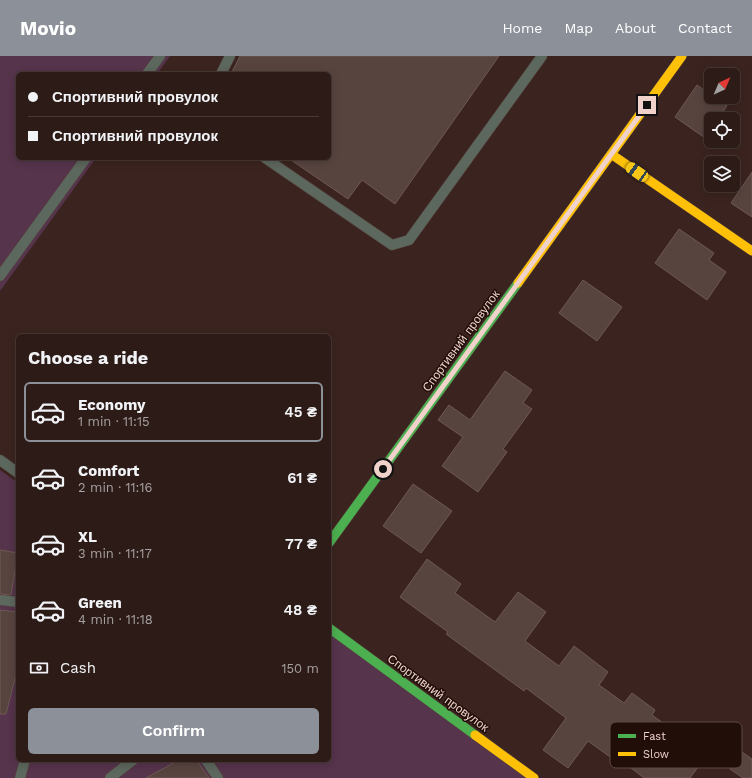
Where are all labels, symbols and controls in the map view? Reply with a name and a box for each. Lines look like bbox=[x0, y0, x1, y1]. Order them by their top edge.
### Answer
text: Movio bbox=[20, 17, 76, 40]
text: Home bbox=[502, 20, 542, 36]
text: Map bbox=[564, 20, 593, 36]
text: About bbox=[615, 20, 656, 36]
text: Contact bbox=[678, 20, 732, 36]
north arrow bbox=[704, 68, 740, 104]
map controls bbox=[704, 68, 740, 192]
text: Спортивний провулок bbox=[52, 88, 218, 106]
route end bbox=[638, 96, 656, 114]
button: locate bbox=[704, 112, 740, 148]
text: Спортивний провулок bbox=[52, 127, 218, 145]
button: layers bbox=[704, 156, 740, 192]
car bbox=[624, 160, 650, 184]
street label: Спортивний провулок bbox=[420, 287, 503, 394]
text: Choose a ride bbox=[28, 347, 148, 368]
icon: car bbox=[30, 394, 66, 430]
text: Economy bbox=[78, 396, 145, 414]
text: 45 ₴ bbox=[284, 403, 317, 421]
text: 1 min · 11:15 bbox=[78, 414, 150, 429]
icon: car bbox=[30, 460, 66, 496]
route start bbox=[374, 460, 392, 478]
text: Comfort bbox=[78, 462, 139, 480]
text: 61 ₴ bbox=[287, 469, 317, 487]
text: 2 min · 11:16 bbox=[78, 480, 152, 495]
icon: car bbox=[30, 526, 66, 562]
text: XL bbox=[78, 528, 97, 546]
text: 77 ₴ bbox=[285, 535, 317, 553]
text: 3 min · 11:17 bbox=[78, 546, 152, 561]
icon: car bbox=[30, 592, 66, 628]
text: Green bbox=[78, 594, 122, 612]
text: 48 ₴ bbox=[284, 601, 317, 619]
text: 4 min · 11:18 bbox=[78, 612, 153, 627]
street label: Спортивний провулок bbox=[385, 652, 492, 735]
icon: cash bbox=[28, 657, 50, 679]
text: Cash bbox=[60, 659, 96, 677]
text: 150 m bbox=[281, 661, 319, 676]
button: Confirm bbox=[28, 708, 319, 754]
legend bbox=[610, 722, 742, 768]
text: Fast bbox=[643, 730, 666, 743]
text: Slow bbox=[643, 748, 669, 761]

